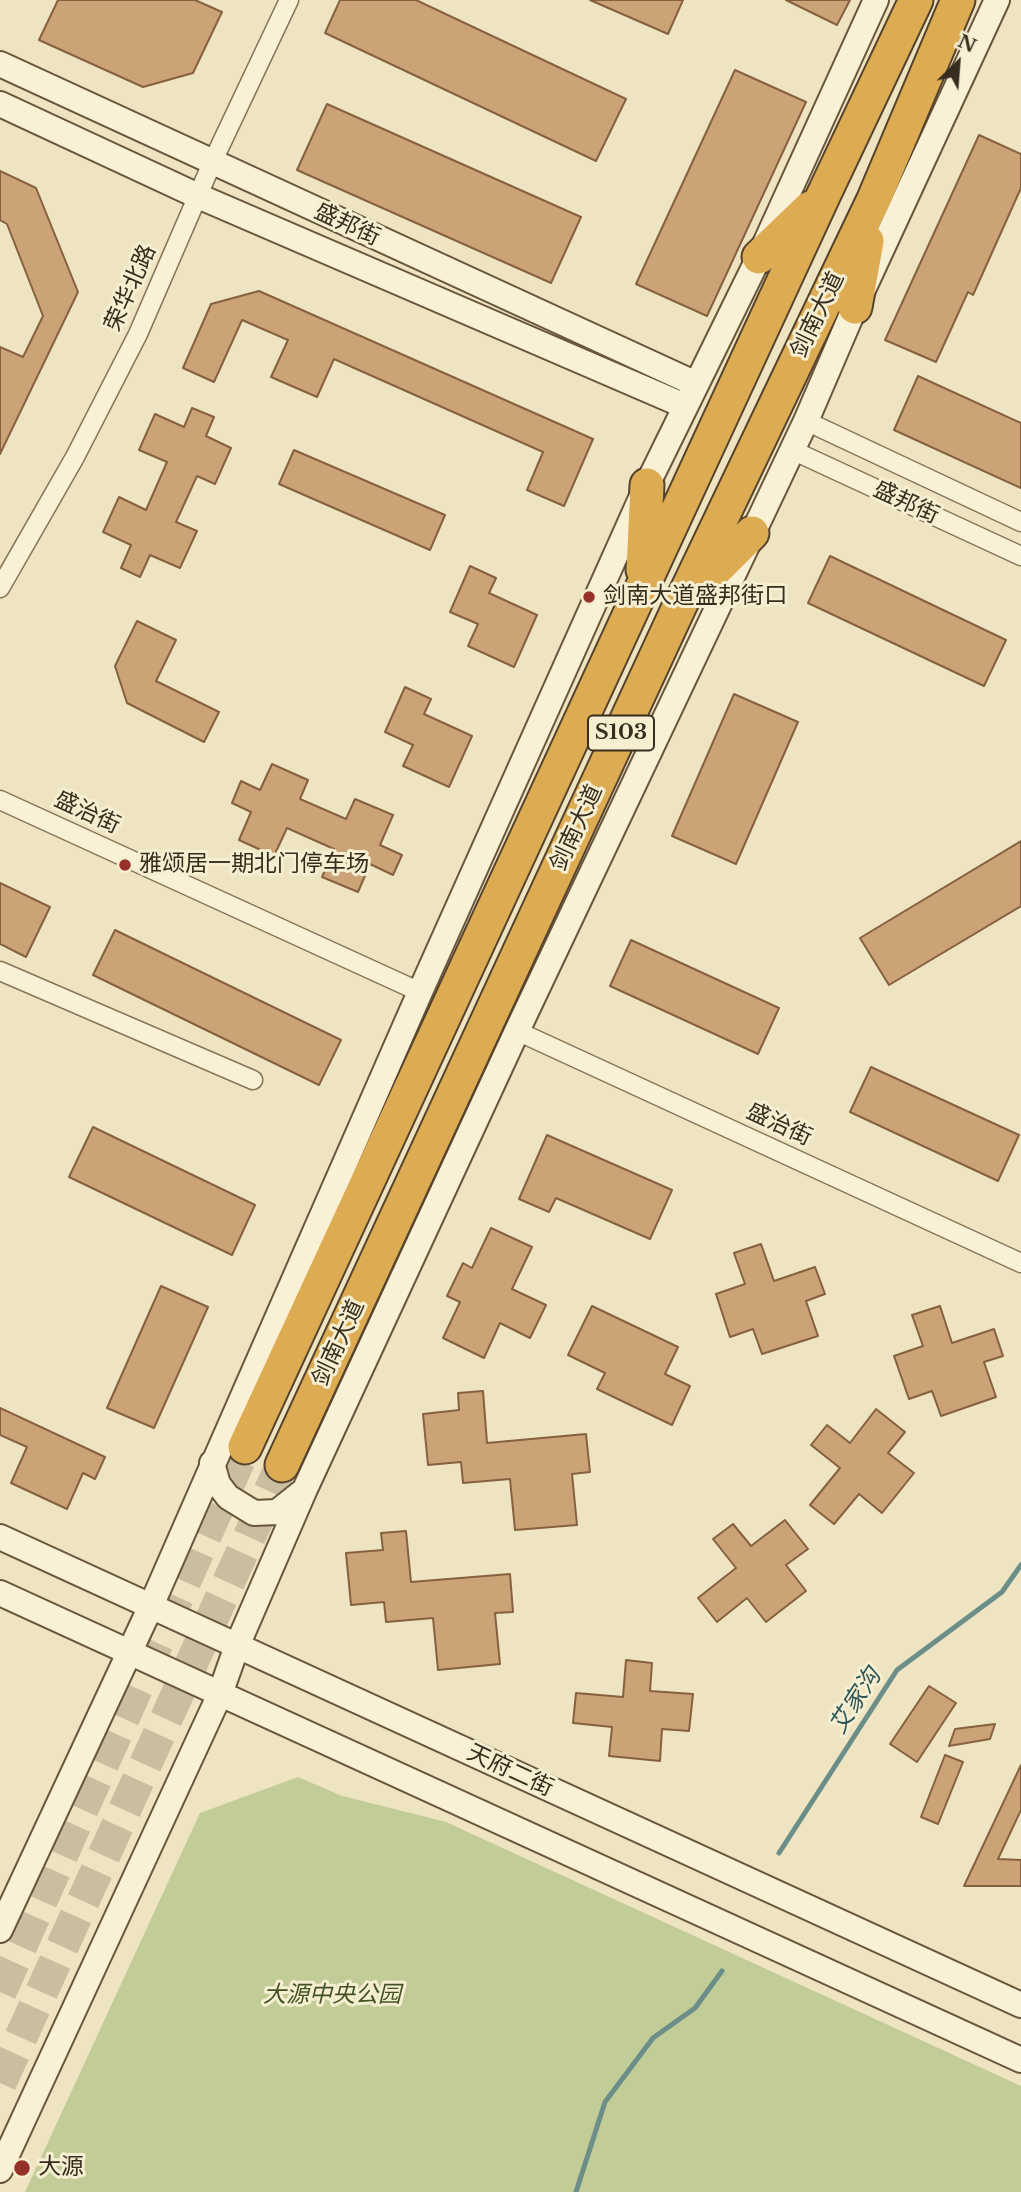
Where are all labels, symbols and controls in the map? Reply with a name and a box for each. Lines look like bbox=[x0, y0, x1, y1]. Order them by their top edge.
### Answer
north arrow bbox=[923, 28, 993, 98]
text: N bbox=[954, 29, 980, 58]
street label: 盛邦街 bbox=[310, 198, 384, 252]
street label: 荣华北路 bbox=[100, 240, 162, 336]
street label: 剑南大道 bbox=[785, 268, 851, 362]
street label: 盛邦街 bbox=[869, 476, 943, 530]
place label: 剑南大道盛邦街口 bbox=[603, 583, 787, 611]
marker: 剑南大道盛邦街口 bbox=[581, 589, 597, 605]
road number: S103 bbox=[588, 716, 654, 750]
street label: 剑南大道 bbox=[545, 780, 609, 876]
street label: 盛治街 bbox=[50, 786, 124, 840]
place label: 雅颂居一期北门停车场 bbox=[139, 851, 369, 879]
marker: 雅颂居一期北门停车场 bbox=[117, 857, 133, 873]
street label: 盛治街 bbox=[742, 1098, 816, 1152]
street label: 剑南大道 bbox=[307, 1295, 371, 1391]
water label: 艾家沟 bbox=[824, 1663, 888, 1739]
street label: 天府二街 bbox=[462, 1739, 558, 1803]
park label: 大源中央公园 bbox=[263, 1982, 401, 2010]
place label: 大源 bbox=[38, 2154, 84, 2182]
marker: 大源 bbox=[12, 2158, 32, 2178]

